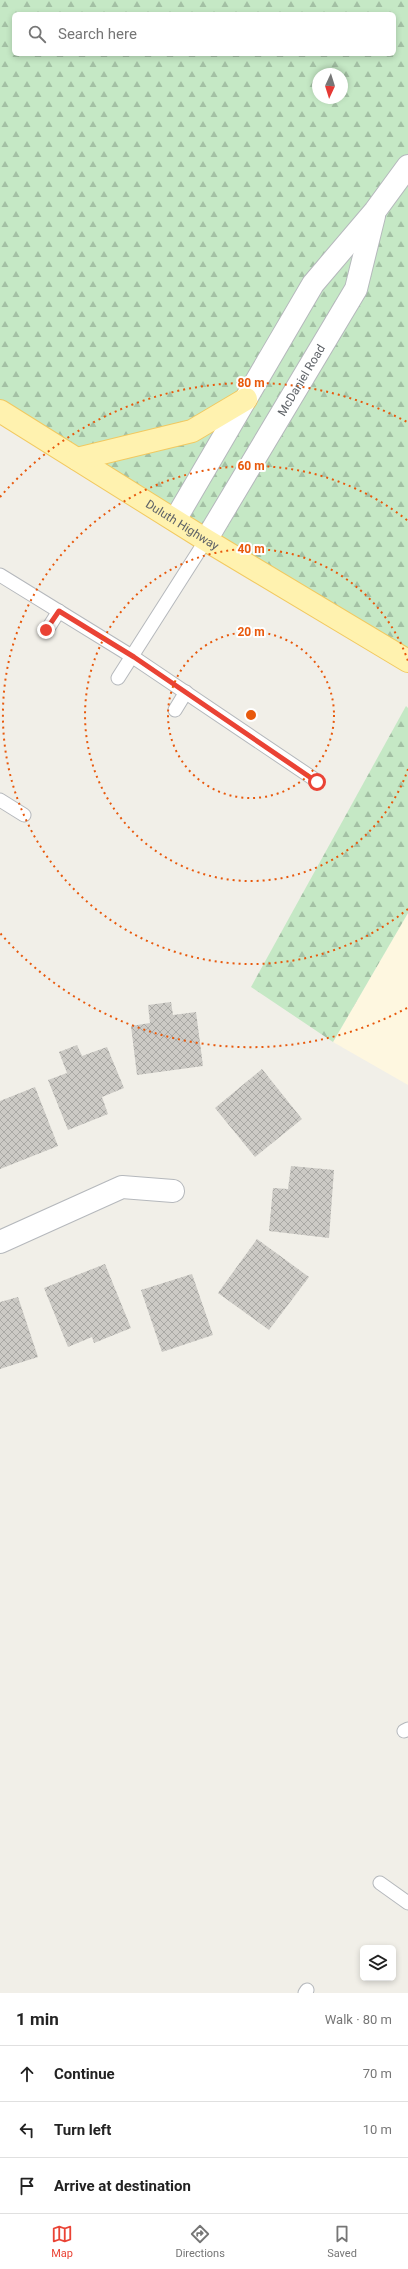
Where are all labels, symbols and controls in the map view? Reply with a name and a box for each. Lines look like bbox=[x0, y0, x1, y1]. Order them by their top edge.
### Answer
search box bbox=[12, 12, 396, 56]
icon: search bbox=[26, 23, 48, 45]
text: Search here bbox=[58, 25, 137, 43]
north arrow bbox=[312, 68, 348, 104]
street label: McDaniel Road bbox=[275, 342, 328, 419]
text: 80 m bbox=[237, 376, 265, 390]
text: 60 m bbox=[237, 459, 265, 473]
street label: Duluth Highway bbox=[143, 497, 222, 553]
text: 40 m bbox=[237, 542, 265, 556]
route end bbox=[37, 621, 55, 639]
text: 20 m bbox=[237, 625, 265, 639]
centre of rings bbox=[244, 708, 258, 722]
route start bbox=[308, 773, 326, 791]
map controls bbox=[360, 1945, 396, 1981]
button: layers bbox=[360, 1945, 396, 1981]
text: 1 min bbox=[16, 2009, 59, 2029]
text: Walk · 80 m bbox=[325, 2012, 392, 2027]
icon: ahead bbox=[16, 2063, 38, 2085]
text: Continue bbox=[54, 2065, 115, 2083]
text: 70 m bbox=[363, 2066, 392, 2081]
icon: left bbox=[16, 2119, 38, 2141]
text: Turn left bbox=[54, 2121, 111, 2139]
text: 10 m bbox=[363, 2122, 392, 2137]
icon: arrive bbox=[16, 2175, 38, 2197]
text: Arrive at destination bbox=[54, 2177, 191, 2195]
tab: Map bbox=[51, 2223, 73, 2260]
tab: Directions bbox=[175, 2223, 225, 2260]
tab: Saved bbox=[327, 2223, 357, 2260]

